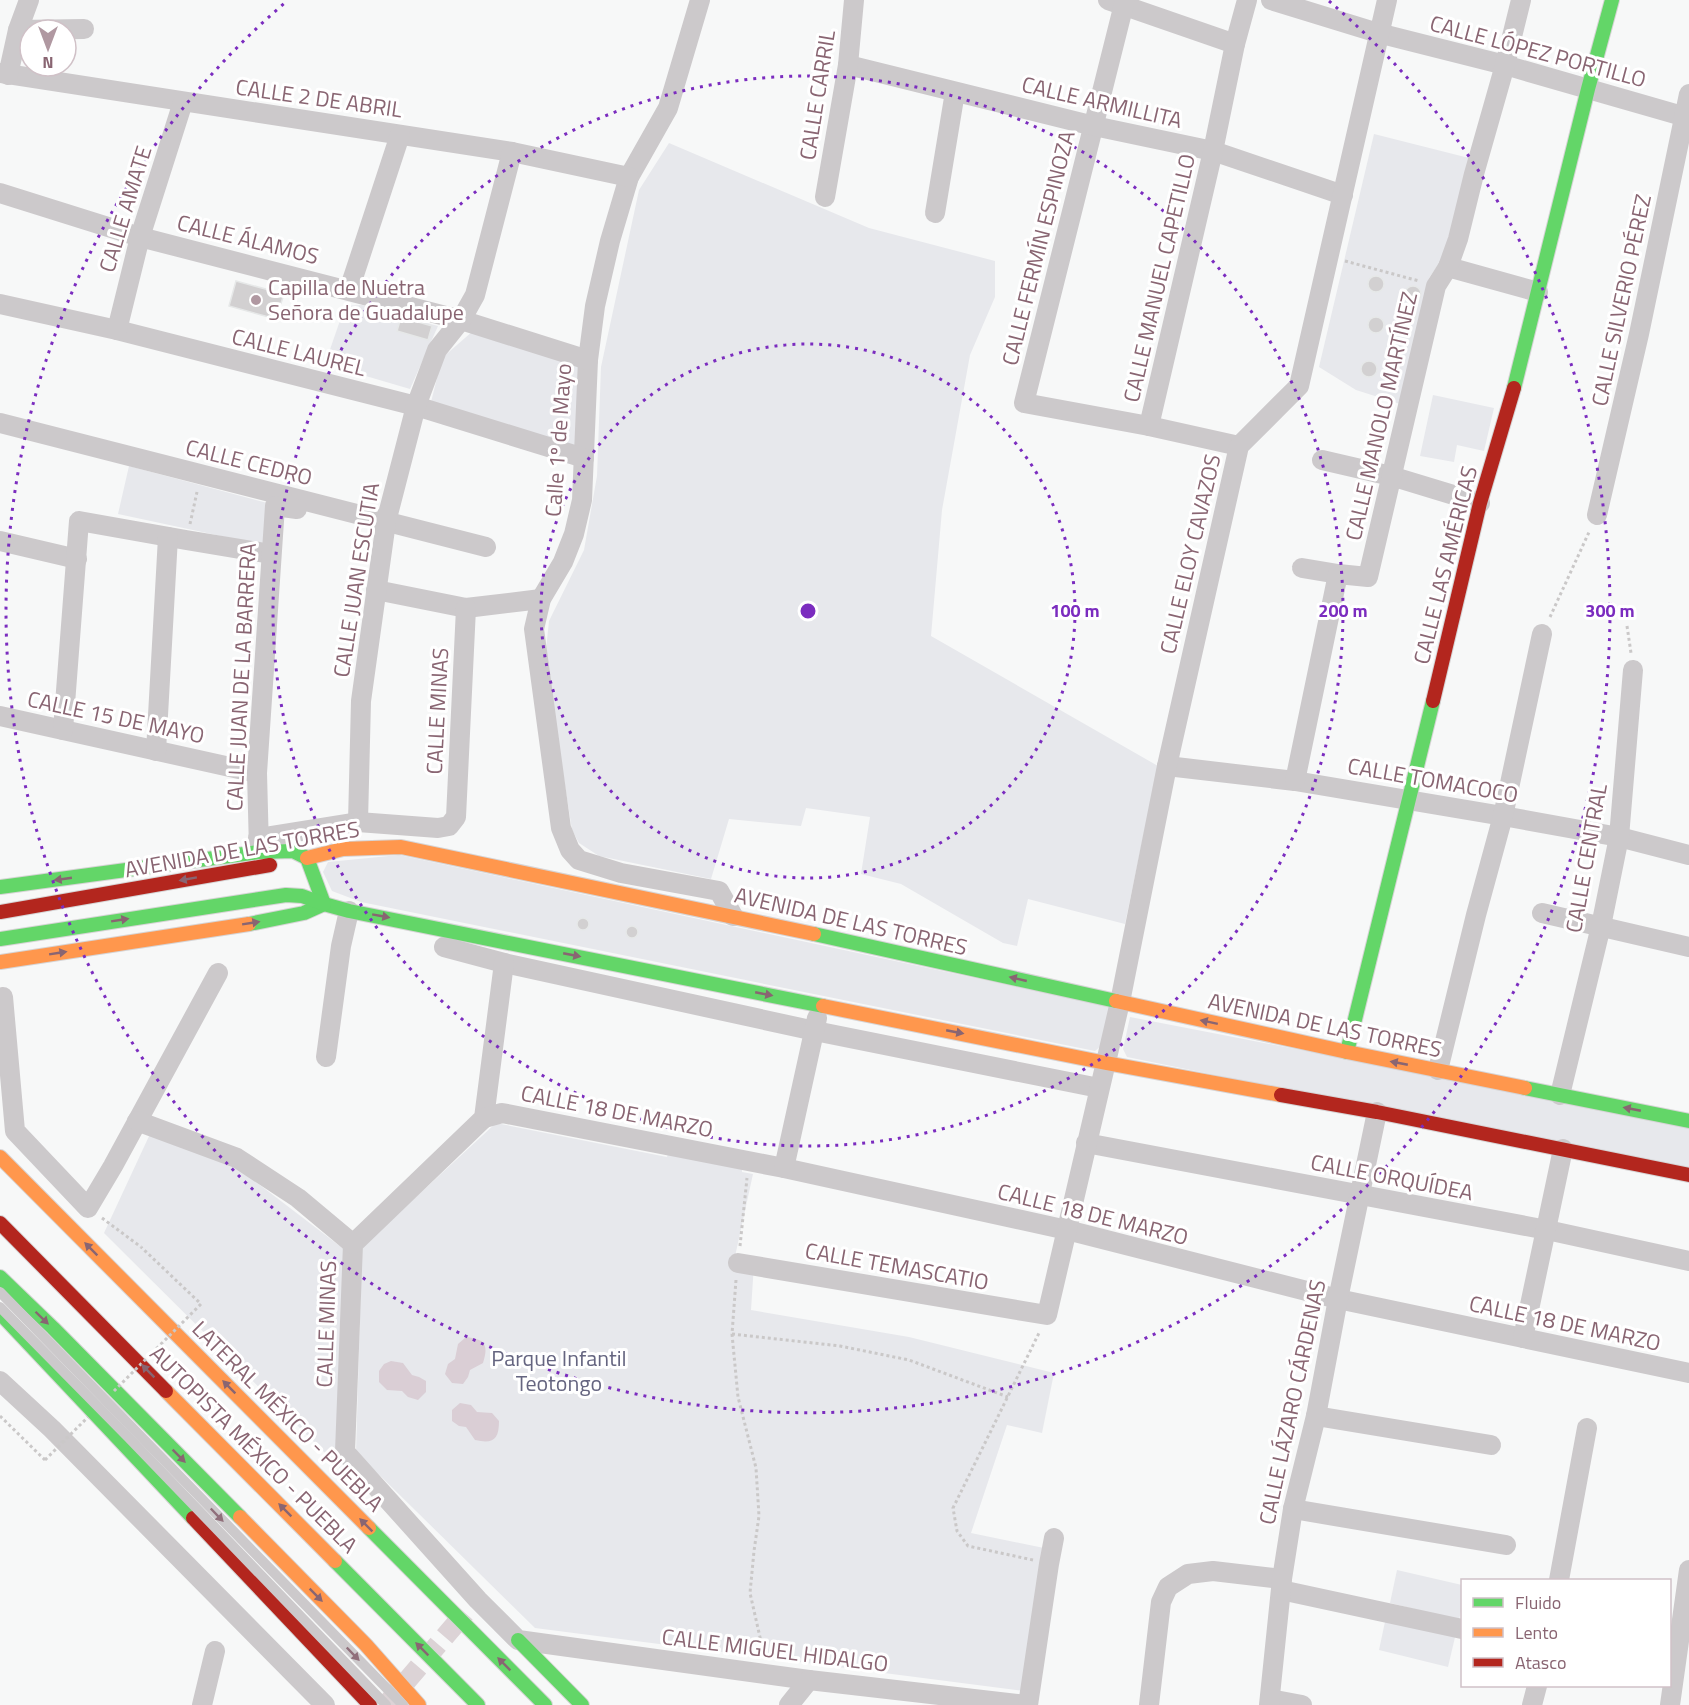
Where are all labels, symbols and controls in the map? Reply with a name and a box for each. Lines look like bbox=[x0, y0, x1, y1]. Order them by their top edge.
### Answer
street label: CALLE LÓPEZ PORTILLO bbox=[1426, 6, 1650, 96]
north arrow bbox=[18, 18, 78, 78]
street label: CALLE CARRIL bbox=[790, 27, 844, 162]
text: N bbox=[42, 51, 54, 75]
street label: CALLE ARMILLITA bbox=[1018, 67, 1186, 137]
street label: CALLE 2 DE ABRIL bbox=[234, 69, 405, 127]
street label: CALLE FERMÍN ESPINOZA bbox=[992, 127, 1084, 369]
street label: CALLE AMATE bbox=[90, 142, 160, 276]
street label: CALLE MANUEL CAPETILLO bbox=[1114, 151, 1204, 405]
street label: CALLE SILVERIO PÉREZ bbox=[1582, 191, 1660, 409]
street label: CALLE ÁLAMOS bbox=[174, 205, 322, 273]
place label: Capilla de Nuetra Señora de Guadalupe bbox=[268, 270, 464, 329]
street label: CALLE MANOLO MARTÍNEZ bbox=[1336, 288, 1426, 544]
marker: Capilla de Nuetra Señora de Guadalupe bbox=[249, 293, 263, 307]
street label: CALLE LAUREL bbox=[228, 319, 370, 385]
street label: Calle 1º de Mayo bbox=[536, 362, 580, 518]
street label: CALLE CEDRO bbox=[182, 430, 316, 494]
street label: CALLE ELOY CAVAZOS bbox=[1151, 451, 1229, 657]
street label: CALLE LAS AMÉRICAS bbox=[1404, 462, 1486, 668]
street label: CALLE JUAN ESCUTIA bbox=[324, 480, 388, 680]
street label: CALLE JUAN DE LA BARRERA bbox=[217, 542, 265, 812]
text: 100 m bbox=[1050, 597, 1100, 624]
text: 200 m bbox=[1318, 597, 1368, 624]
text: 300 m bbox=[1585, 597, 1635, 624]
centre of rings bbox=[798, 601, 818, 621]
street label: CALLE MINAS bbox=[417, 647, 457, 775]
street label: CALLE 15 DE MAYO bbox=[24, 682, 208, 752]
street label: CALLE TOMACOCO bbox=[1345, 748, 1521, 812]
street label: CALLE CENTRAL bbox=[1556, 780, 1616, 935]
street label: AVENIDA DE LAS TORRES bbox=[122, 812, 362, 886]
one-way arrow bbox=[54, 874, 73, 883]
one-way arrow bbox=[178, 875, 197, 884]
street label: AVENIDA DE LAS TORRES bbox=[731, 878, 971, 964]
one-way arrow bbox=[372, 912, 391, 921]
one-way arrow bbox=[111, 916, 130, 925]
one-way arrow bbox=[241, 918, 260, 927]
one-way arrow bbox=[48, 948, 67, 957]
one-way arrow bbox=[563, 951, 582, 960]
one-way arrow bbox=[1009, 974, 1028, 984]
street label: AVENIDA DE LAS TORRES bbox=[1205, 984, 1445, 1066]
one-way arrow bbox=[754, 990, 773, 999]
one-way arrow bbox=[1199, 1016, 1218, 1026]
one-way arrow bbox=[945, 1028, 964, 1037]
one-way arrow bbox=[1390, 1058, 1409, 1067]
street label: CALLE 18 DE MARZO bbox=[518, 1076, 716, 1146]
one-way arrow bbox=[1622, 1104, 1641, 1113]
street label: CALLE ORQUÍDEA bbox=[1308, 1145, 1476, 1209]
street label: CALLE 18 DE MARZO bbox=[994, 1174, 1192, 1254]
street label: CALLE TEMASCATIO bbox=[803, 1233, 991, 1299]
one-way arrow bbox=[84, 1242, 99, 1256]
street label: CALLE MINAS bbox=[307, 1260, 345, 1388]
street label: CALLE LÁZARO CÁRDENAS bbox=[1249, 1277, 1335, 1527]
street label: CALLE 18 DE MARZO bbox=[1466, 1286, 1664, 1360]
one-way arrow bbox=[35, 1310, 49, 1324]
street label: LATERAL MÉXICO - PUEBLA bbox=[185, 1313, 391, 1519]
street label: AUTOPISTA MÉXICO - PUEBLA bbox=[142, 1337, 366, 1561]
park label: Parque Infantil Teotongo bbox=[491, 1341, 627, 1400]
one-way arrow bbox=[141, 1365, 155, 1379]
one-way arrow bbox=[221, 1380, 236, 1394]
one-way arrow bbox=[172, 1449, 186, 1463]
one-way arrow bbox=[278, 1503, 292, 1517]
one-way arrow bbox=[209, 1507, 223, 1521]
one-way arrow bbox=[360, 1519, 374, 1533]
legend bbox=[1461, 1579, 1671, 1687]
one-way arrow bbox=[309, 1588, 323, 1602]
text: Fluido bbox=[1515, 1589, 1561, 1616]
street label: CALLE MIGUEL HIDALGO bbox=[660, 1619, 890, 1681]
text: Lento bbox=[1515, 1619, 1558, 1646]
one-way arrow bbox=[416, 1642, 430, 1656]
one-way arrow bbox=[346, 1647, 360, 1662]
text: Atasco bbox=[1515, 1649, 1566, 1676]
one-way arrow bbox=[497, 1656, 511, 1671]

